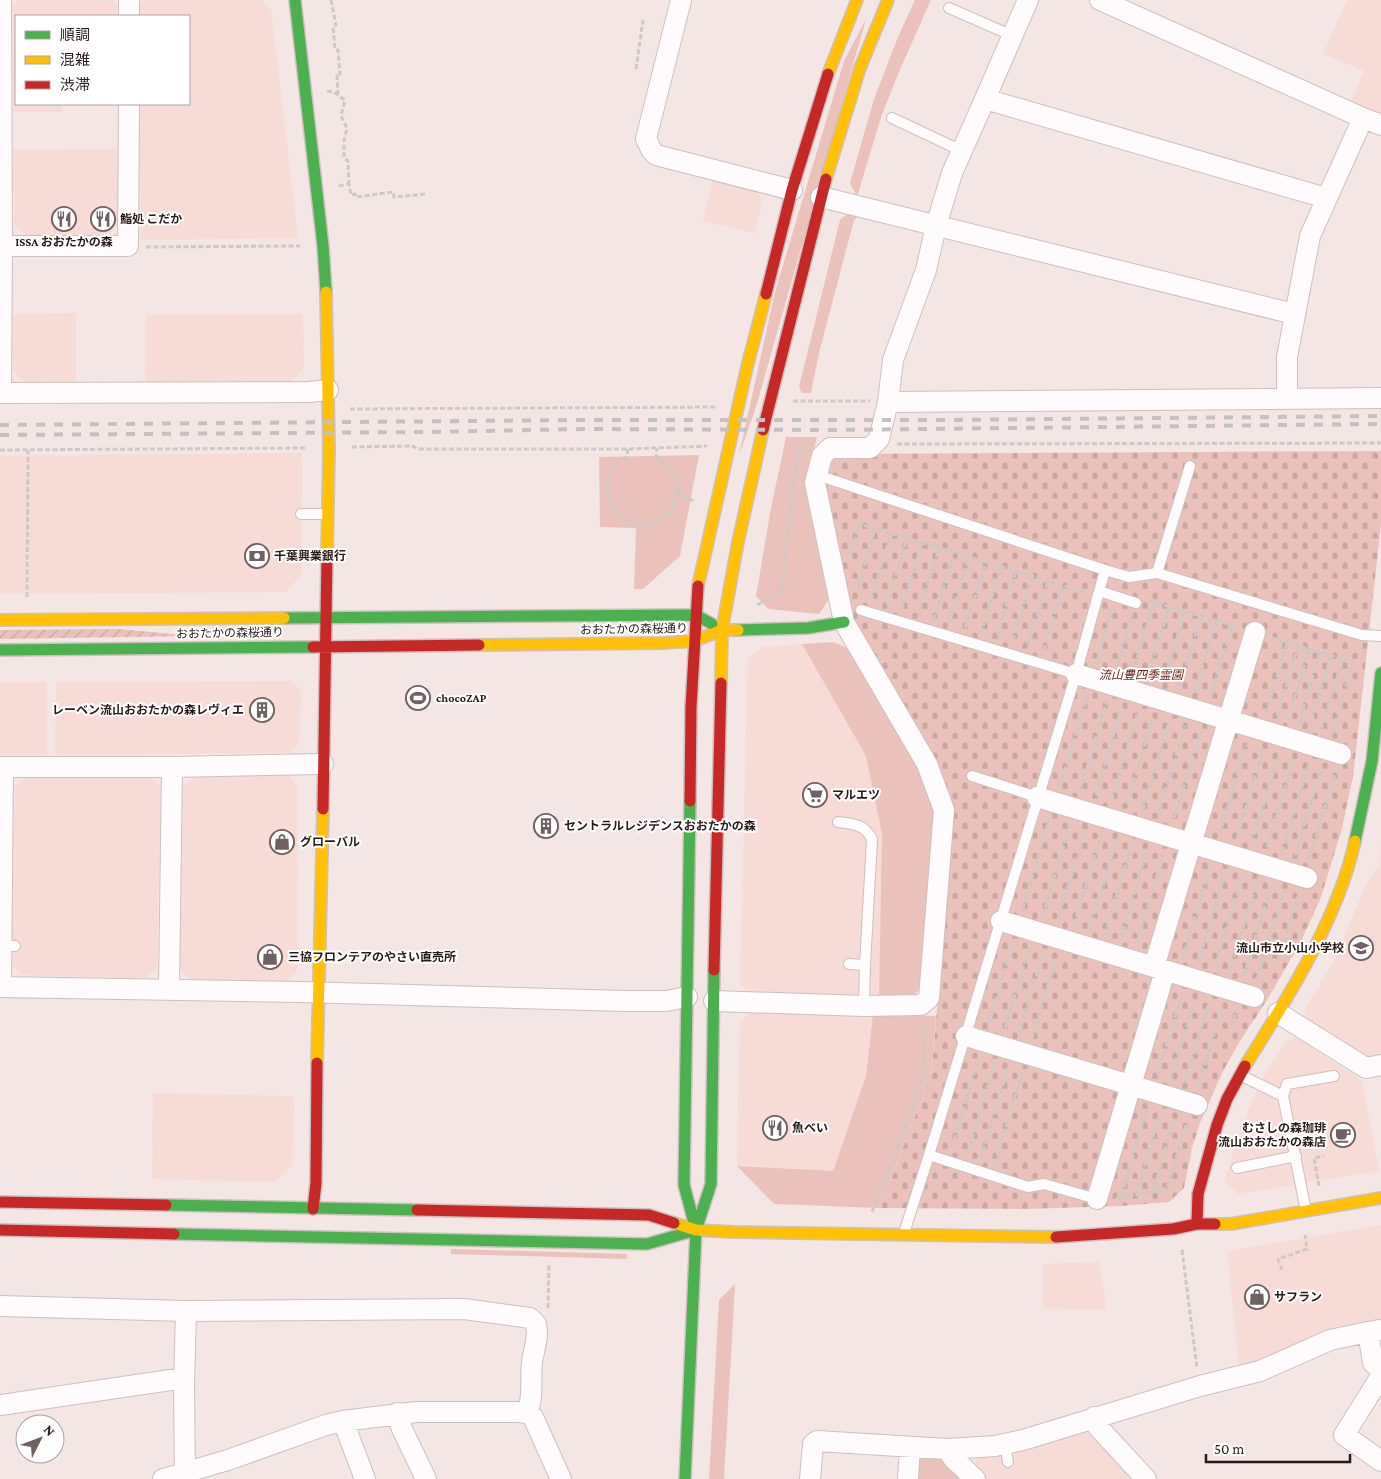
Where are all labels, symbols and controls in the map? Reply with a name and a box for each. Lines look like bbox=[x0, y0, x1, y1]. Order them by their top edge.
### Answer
legend bbox=[15, 15, 190, 105]
text: 順調 bbox=[60, 27, 90, 43]
text: 混雑 bbox=[60, 52, 90, 68]
text: 渋滞 bbox=[60, 77, 90, 93]
restaurant icon: ISSA おおたかの森 bbox=[51, 206, 77, 232]
restaurant icon: 鮨処 こだか bbox=[90, 206, 116, 232]
place label: 鮨処 こだか bbox=[120, 212, 182, 226]
place label: ISSA おおたかの森 bbox=[15, 235, 113, 249]
bank icon: 千葉興業銀行 bbox=[244, 543, 270, 569]
place label: 千葉興業銀行 bbox=[274, 549, 346, 563]
street label: おおたかの森桜通り bbox=[580, 621, 688, 637]
street label: おおたかの森桜通り bbox=[176, 625, 284, 641]
park label: 流山豊四季霊園 bbox=[1099, 668, 1185, 682]
sports icon: chocoZAP bbox=[405, 685, 431, 711]
place label: chocoZAP bbox=[436, 691, 487, 705]
building icon: レーベン流山おおたかの森レヴィエ bbox=[249, 697, 275, 723]
place label: レーベン流山おおたかの森レヴィエ bbox=[52, 703, 244, 717]
supermarket icon: マルエツ bbox=[802, 782, 828, 808]
place label: マルエツ bbox=[832, 788, 880, 802]
building icon: セントラルレジデンスおおたかの森 bbox=[533, 813, 559, 839]
place label: セントラルレジデンスおおたかの森 bbox=[564, 819, 756, 833]
shop icon: グローバル bbox=[269, 829, 295, 855]
place label: グローバル bbox=[300, 835, 360, 849]
school or university icon: 流山市立小山小学校 bbox=[1348, 935, 1374, 961]
place label: 流山市立小山小学校 bbox=[1236, 941, 1344, 955]
shop icon: 三協フロンテアのやさい直売所 bbox=[257, 944, 283, 970]
place label: 三協フロンテアのやさい直売所 bbox=[288, 950, 456, 964]
restaurant icon: 魚べい bbox=[762, 1115, 788, 1141]
place label: 魚べい bbox=[792, 1121, 828, 1135]
place label: むさしの森珈琲 流山おおたかの森店 bbox=[1218, 1121, 1326, 1149]
cafe icon: むさしの森珈琲 流山おおたかの森店 bbox=[1330, 1122, 1356, 1148]
shop icon: サフラン bbox=[1244, 1284, 1270, 1310]
place label: サフラン bbox=[1274, 1290, 1322, 1304]
north arrow bbox=[15, 1414, 65, 1464]
text: N bbox=[41, 1421, 59, 1440]
scale bar bbox=[1206, 1432, 1350, 1464]
text: 50 m bbox=[1214, 1441, 1244, 1457]

